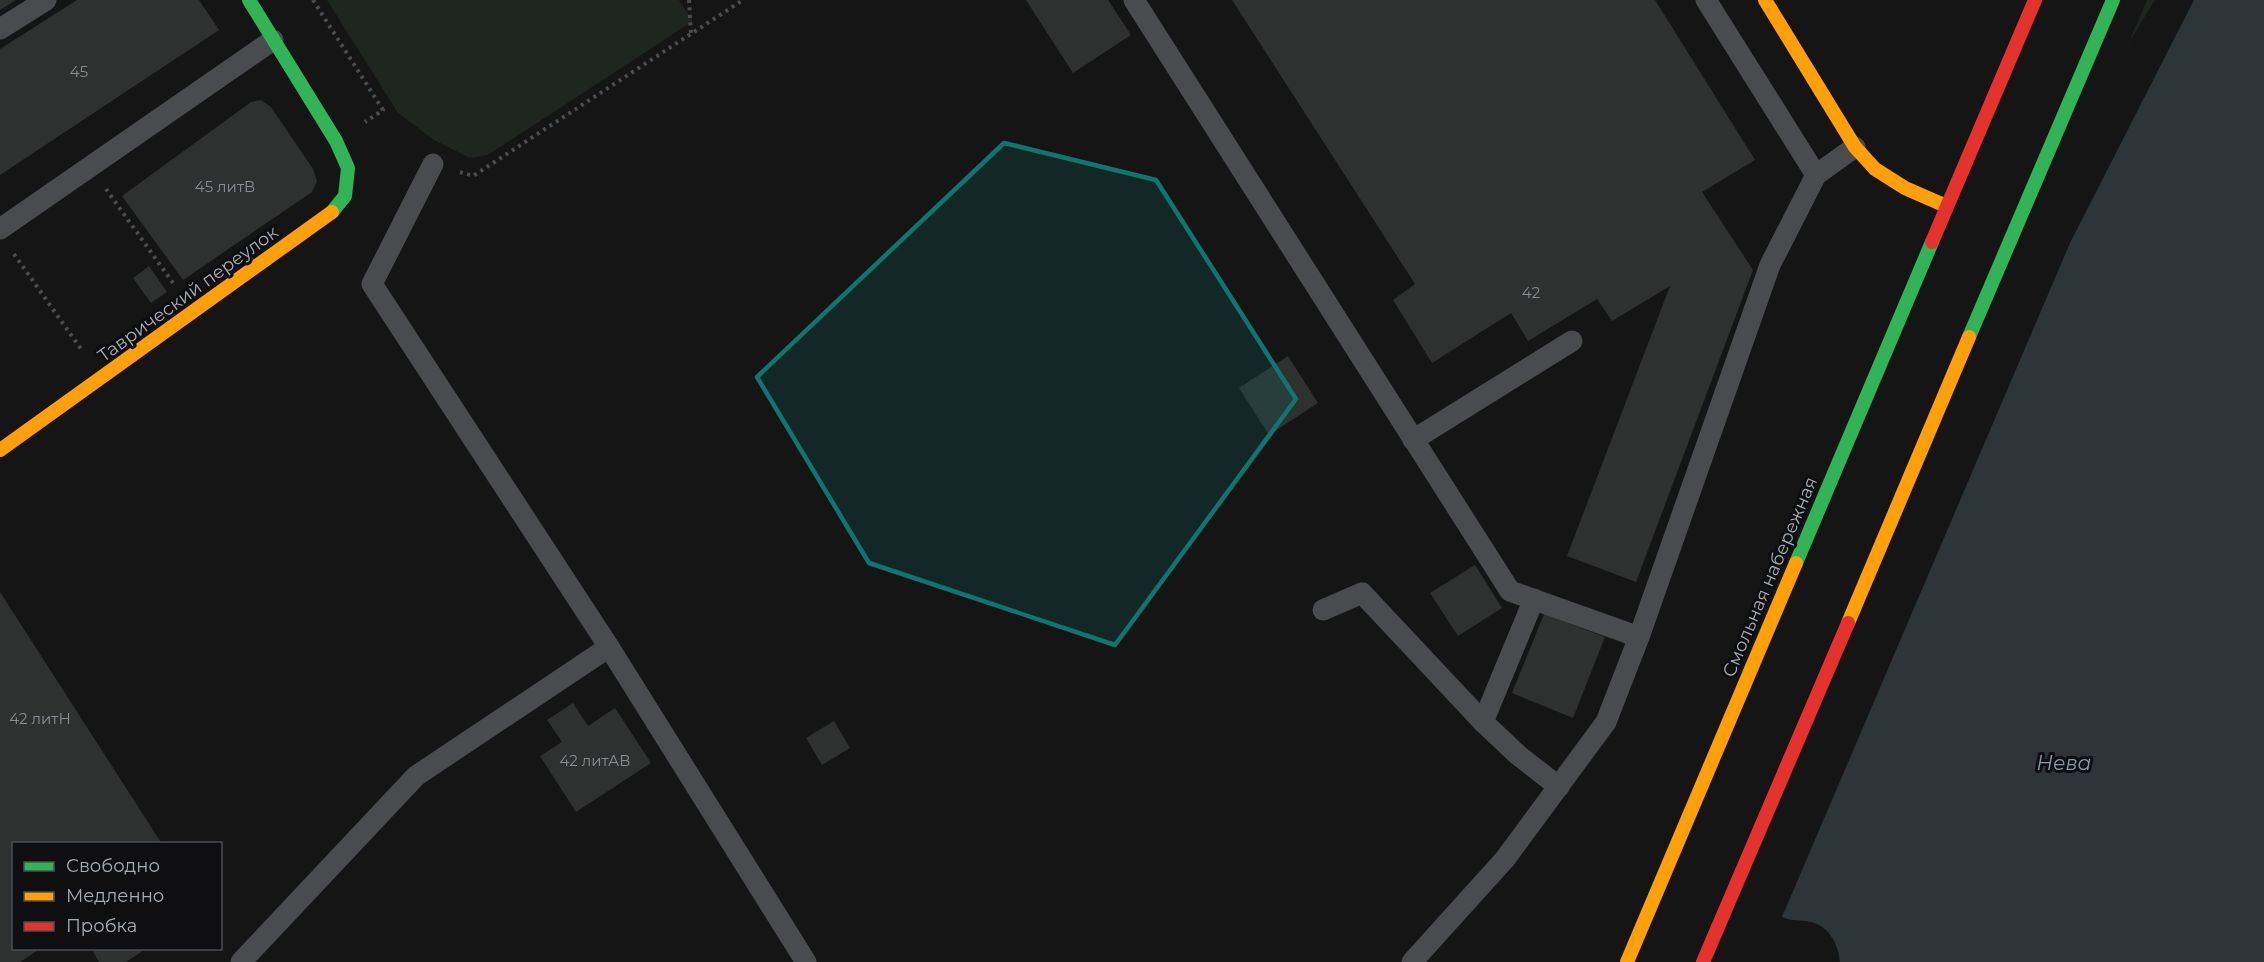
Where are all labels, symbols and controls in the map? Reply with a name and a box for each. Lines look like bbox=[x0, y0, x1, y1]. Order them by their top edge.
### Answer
house number: 45 bbox=[70, 62, 88, 81]
house number: 45 литВ bbox=[195, 177, 255, 196]
street label: Таврический переулок bbox=[93, 221, 283, 367]
house number: 42 bbox=[1522, 283, 1540, 302]
street label: Смольная набережная bbox=[1718, 473, 1822, 681]
house number: 42 литН bbox=[9, 709, 71, 728]
house number: 42 литАВ bbox=[559, 751, 631, 770]
water label: Нева bbox=[2037, 751, 2091, 775]
legend bbox=[12, 842, 222, 950]
text: Свободно bbox=[66, 855, 160, 877]
text: Медленно bbox=[66, 885, 164, 907]
text: Пробка bbox=[66, 915, 137, 937]

